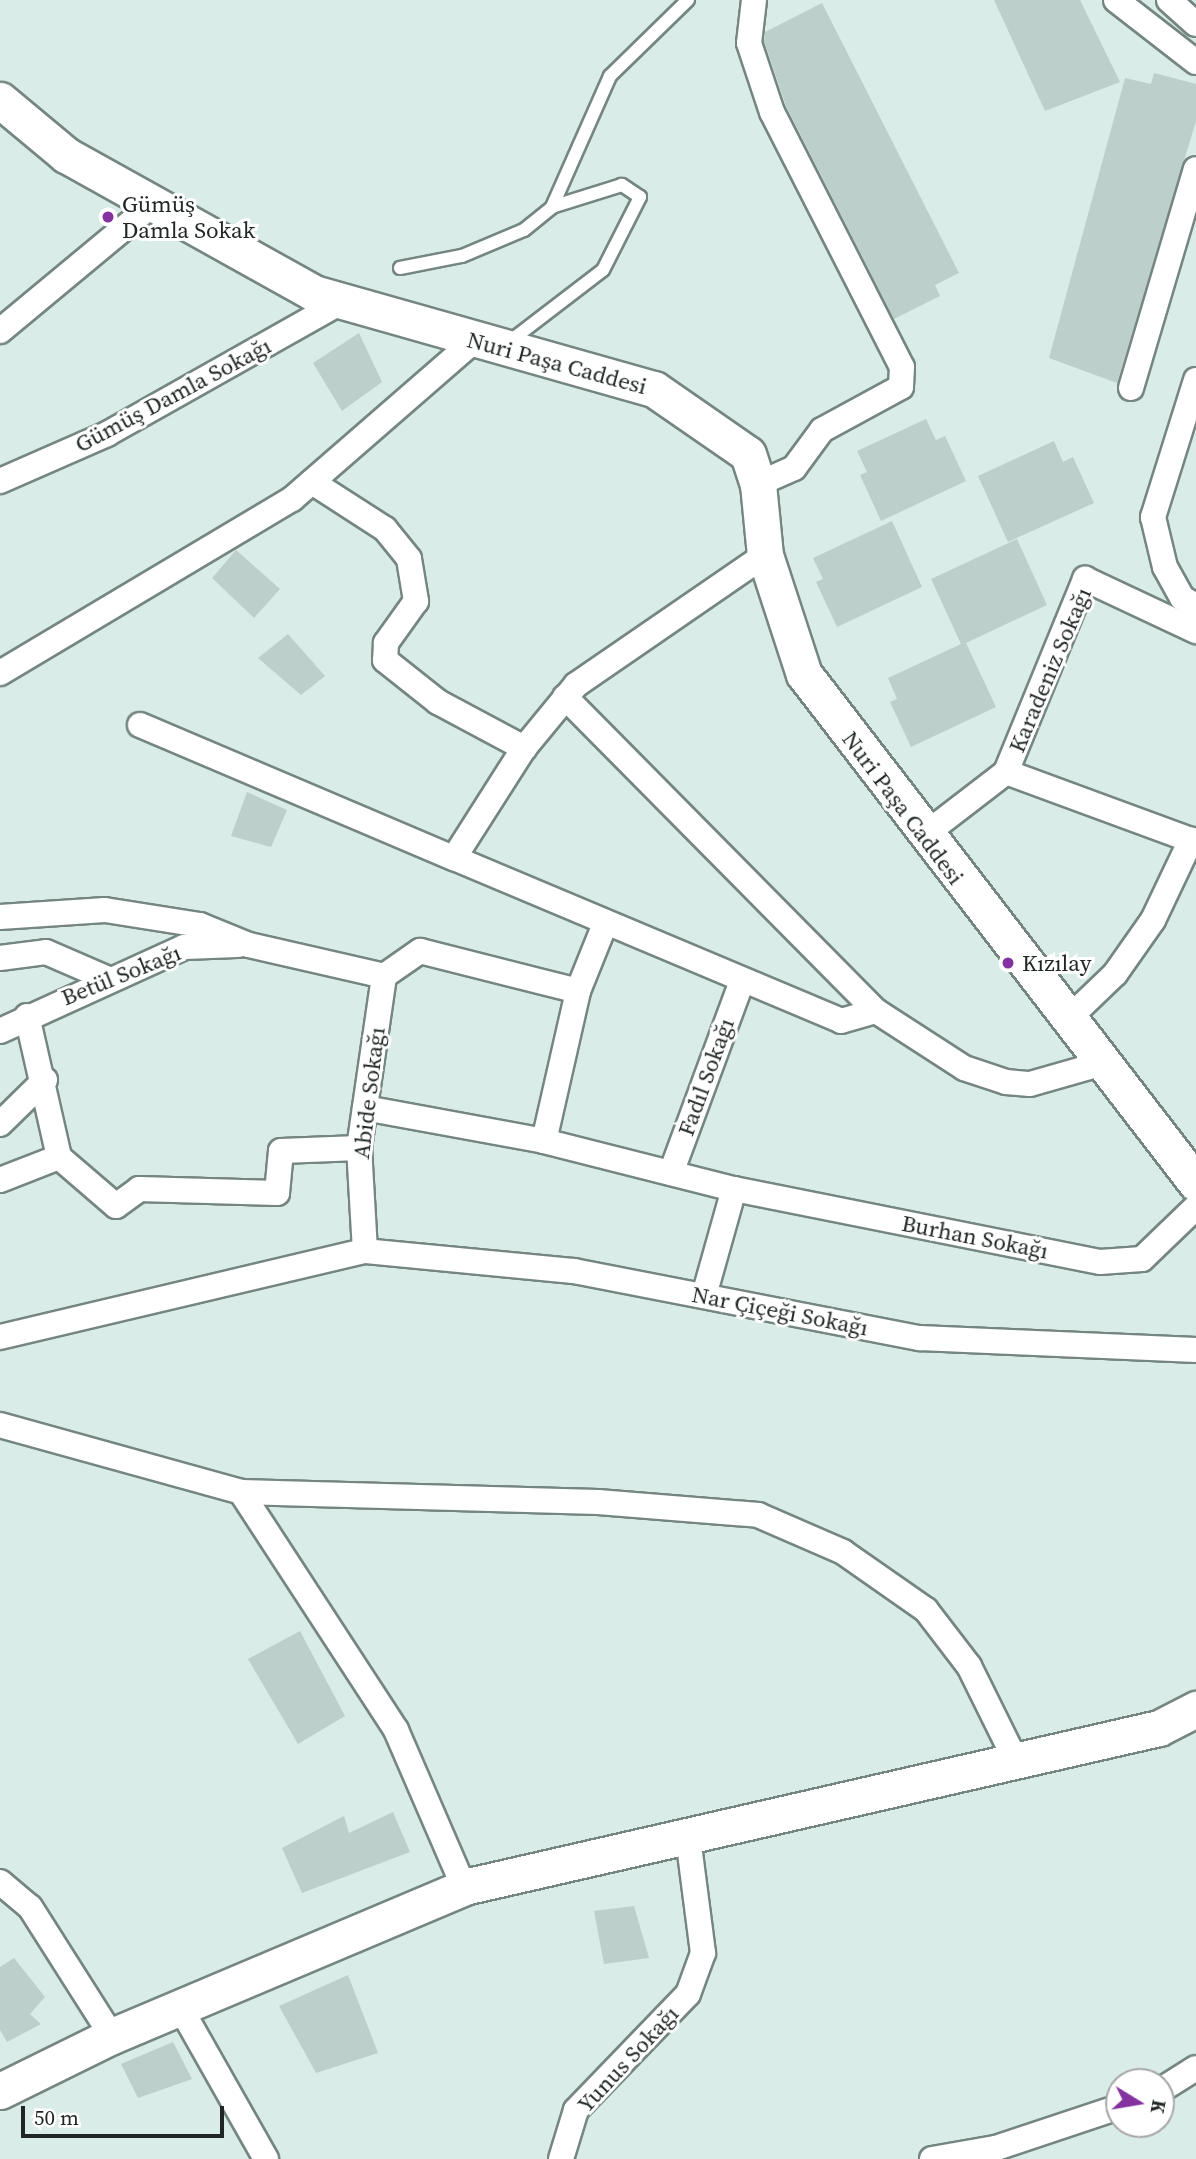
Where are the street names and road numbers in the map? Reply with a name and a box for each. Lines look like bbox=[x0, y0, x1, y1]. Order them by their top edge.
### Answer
street label: Nuri Paşa Caddesi bbox=[464, 326, 650, 400]
street label: Gümüş Damla Sokağı bbox=[70, 332, 276, 458]
street label: Karadeniz Sokağı bbox=[1003, 583, 1097, 757]
street label: Nuri Paşa Caddesi bbox=[836, 726, 970, 890]
street label: Betül Sokağı bbox=[57, 939, 185, 1011]
street label: Fadıl Sokağı bbox=[672, 1014, 740, 1140]
street label: Abide Sokağı bbox=[347, 1026, 391, 1160]
street label: Burhan Sokağı bbox=[899, 1209, 1051, 1265]
street label: Nar Çiçeği Sokağı bbox=[690, 1280, 870, 1342]
street label: Yunus Sokağı bbox=[572, 2000, 684, 2118]

